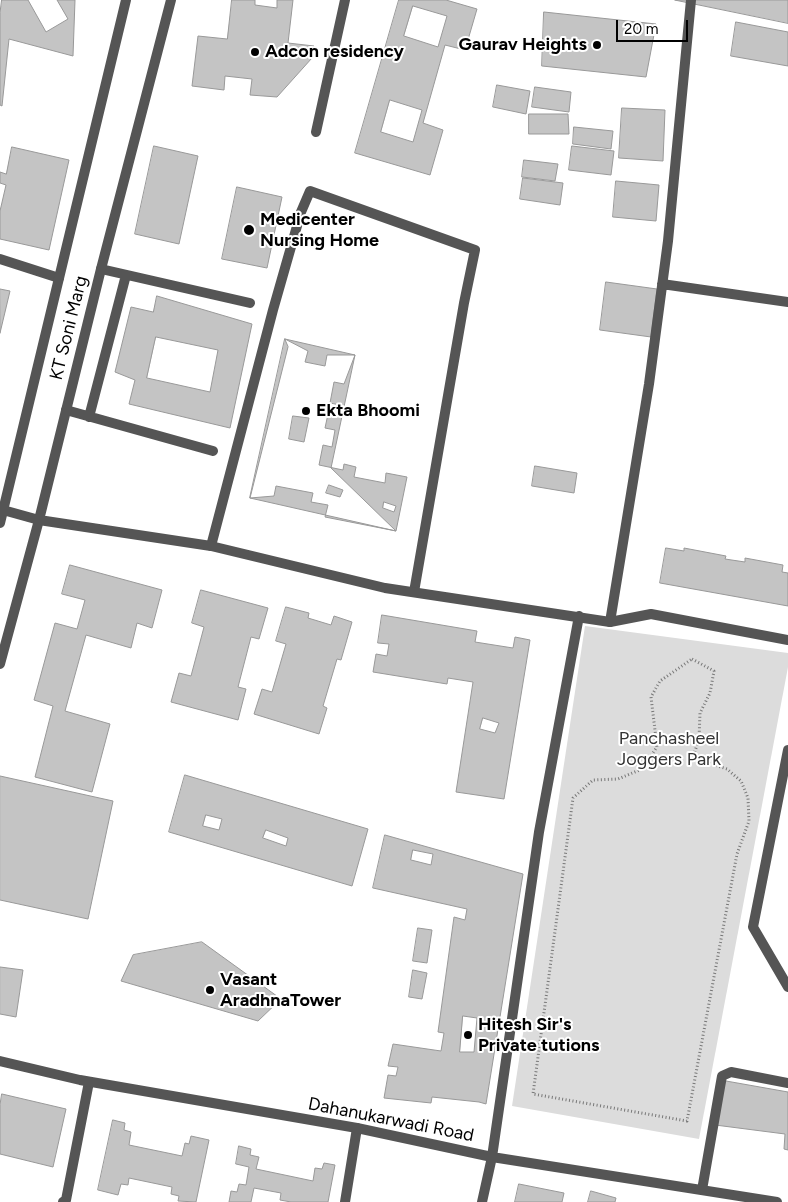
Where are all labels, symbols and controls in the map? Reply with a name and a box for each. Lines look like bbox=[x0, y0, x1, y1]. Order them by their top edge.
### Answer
scale bar bbox=[618, 10, 690, 42]
text: 20 m bbox=[624, 20, 658, 38]
place label: Gaurav Heights bbox=[458, 34, 587, 56]
marker: Gaurav Heights bbox=[591, 39, 603, 51]
place label: Adcon residency bbox=[265, 41, 404, 63]
marker: Adcon residency bbox=[249, 46, 261, 58]
place label: Medicenter Nursing Home bbox=[260, 209, 379, 252]
marker: Medicenter Nursing Home bbox=[242, 223, 256, 237]
street label: KT Soni Marg bbox=[46, 274, 92, 382]
place label: Ekta Bhoomi bbox=[316, 400, 420, 422]
marker: Ekta Bhoomi bbox=[300, 405, 312, 417]
park label: Panchasheel Joggers Park bbox=[617, 728, 721, 771]
place label: Vasant AradhnaTower bbox=[220, 969, 341, 1012]
marker: Vasant AradhnaTower bbox=[204, 984, 216, 996]
place label: Hitesh Sir's Private tutions bbox=[478, 1014, 599, 1056]
marker: Hitesh Sir's Private tutions bbox=[462, 1029, 474, 1041]
street label: Dahanukarwadi Road bbox=[306, 1093, 476, 1147]

